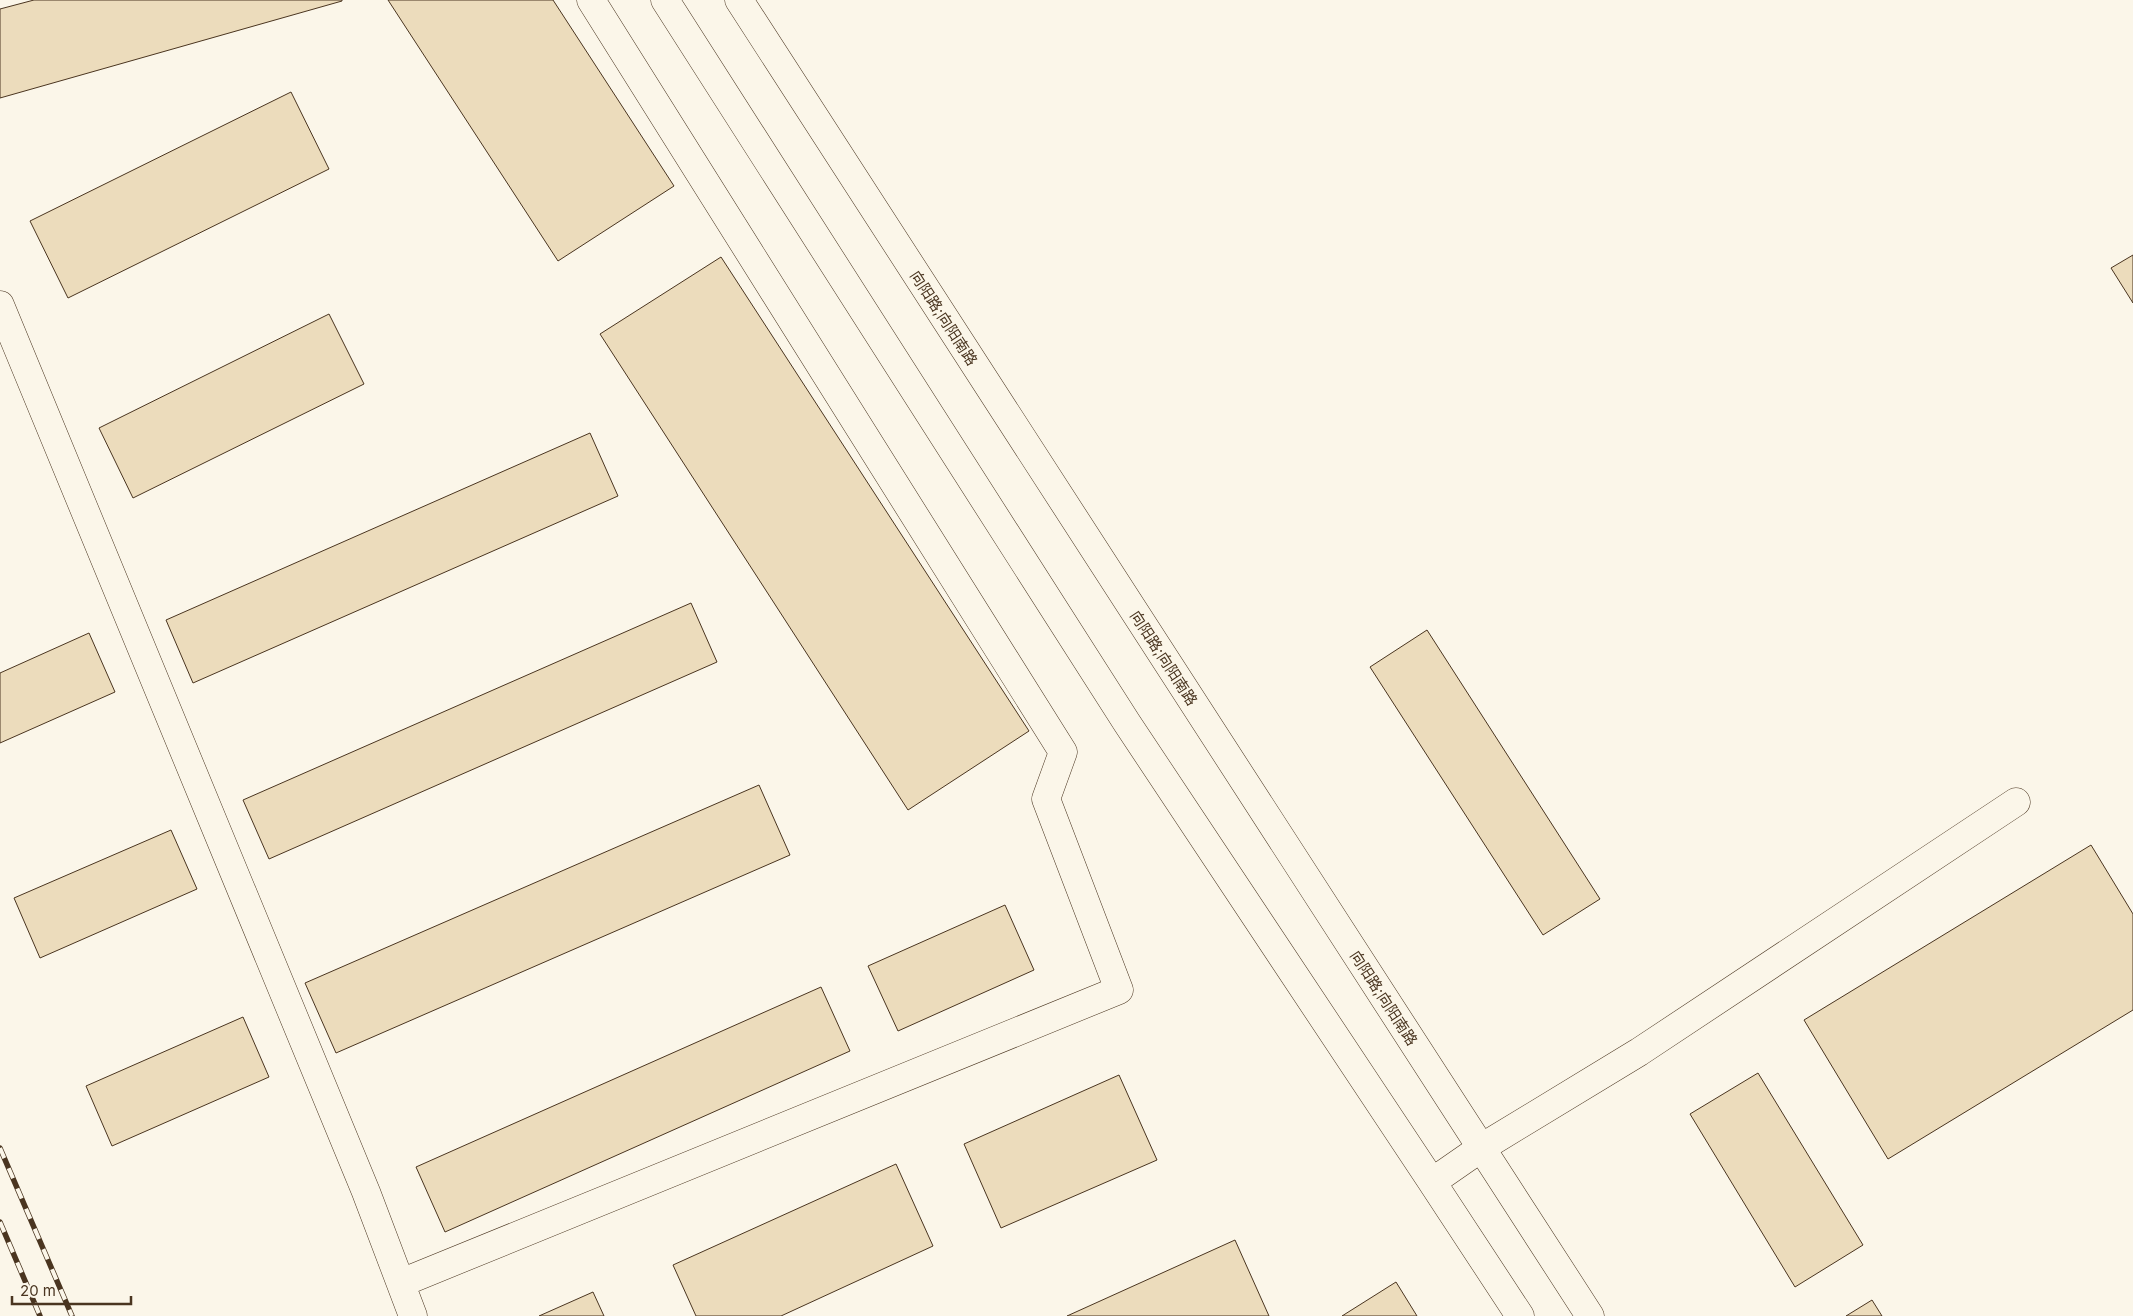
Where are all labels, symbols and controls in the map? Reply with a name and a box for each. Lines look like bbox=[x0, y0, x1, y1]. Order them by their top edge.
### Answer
street label: 向阳路;向阳南路 bbox=[906, 267, 982, 369]
street label: 向阳路;向阳南路 bbox=[1126, 607, 1202, 709]
street label: 向阳路;向阳南路 bbox=[1346, 947, 1422, 1049]
scale bar bbox=[12, 1274, 131, 1306]
text: 20 m bbox=[20, 1281, 56, 1300]

